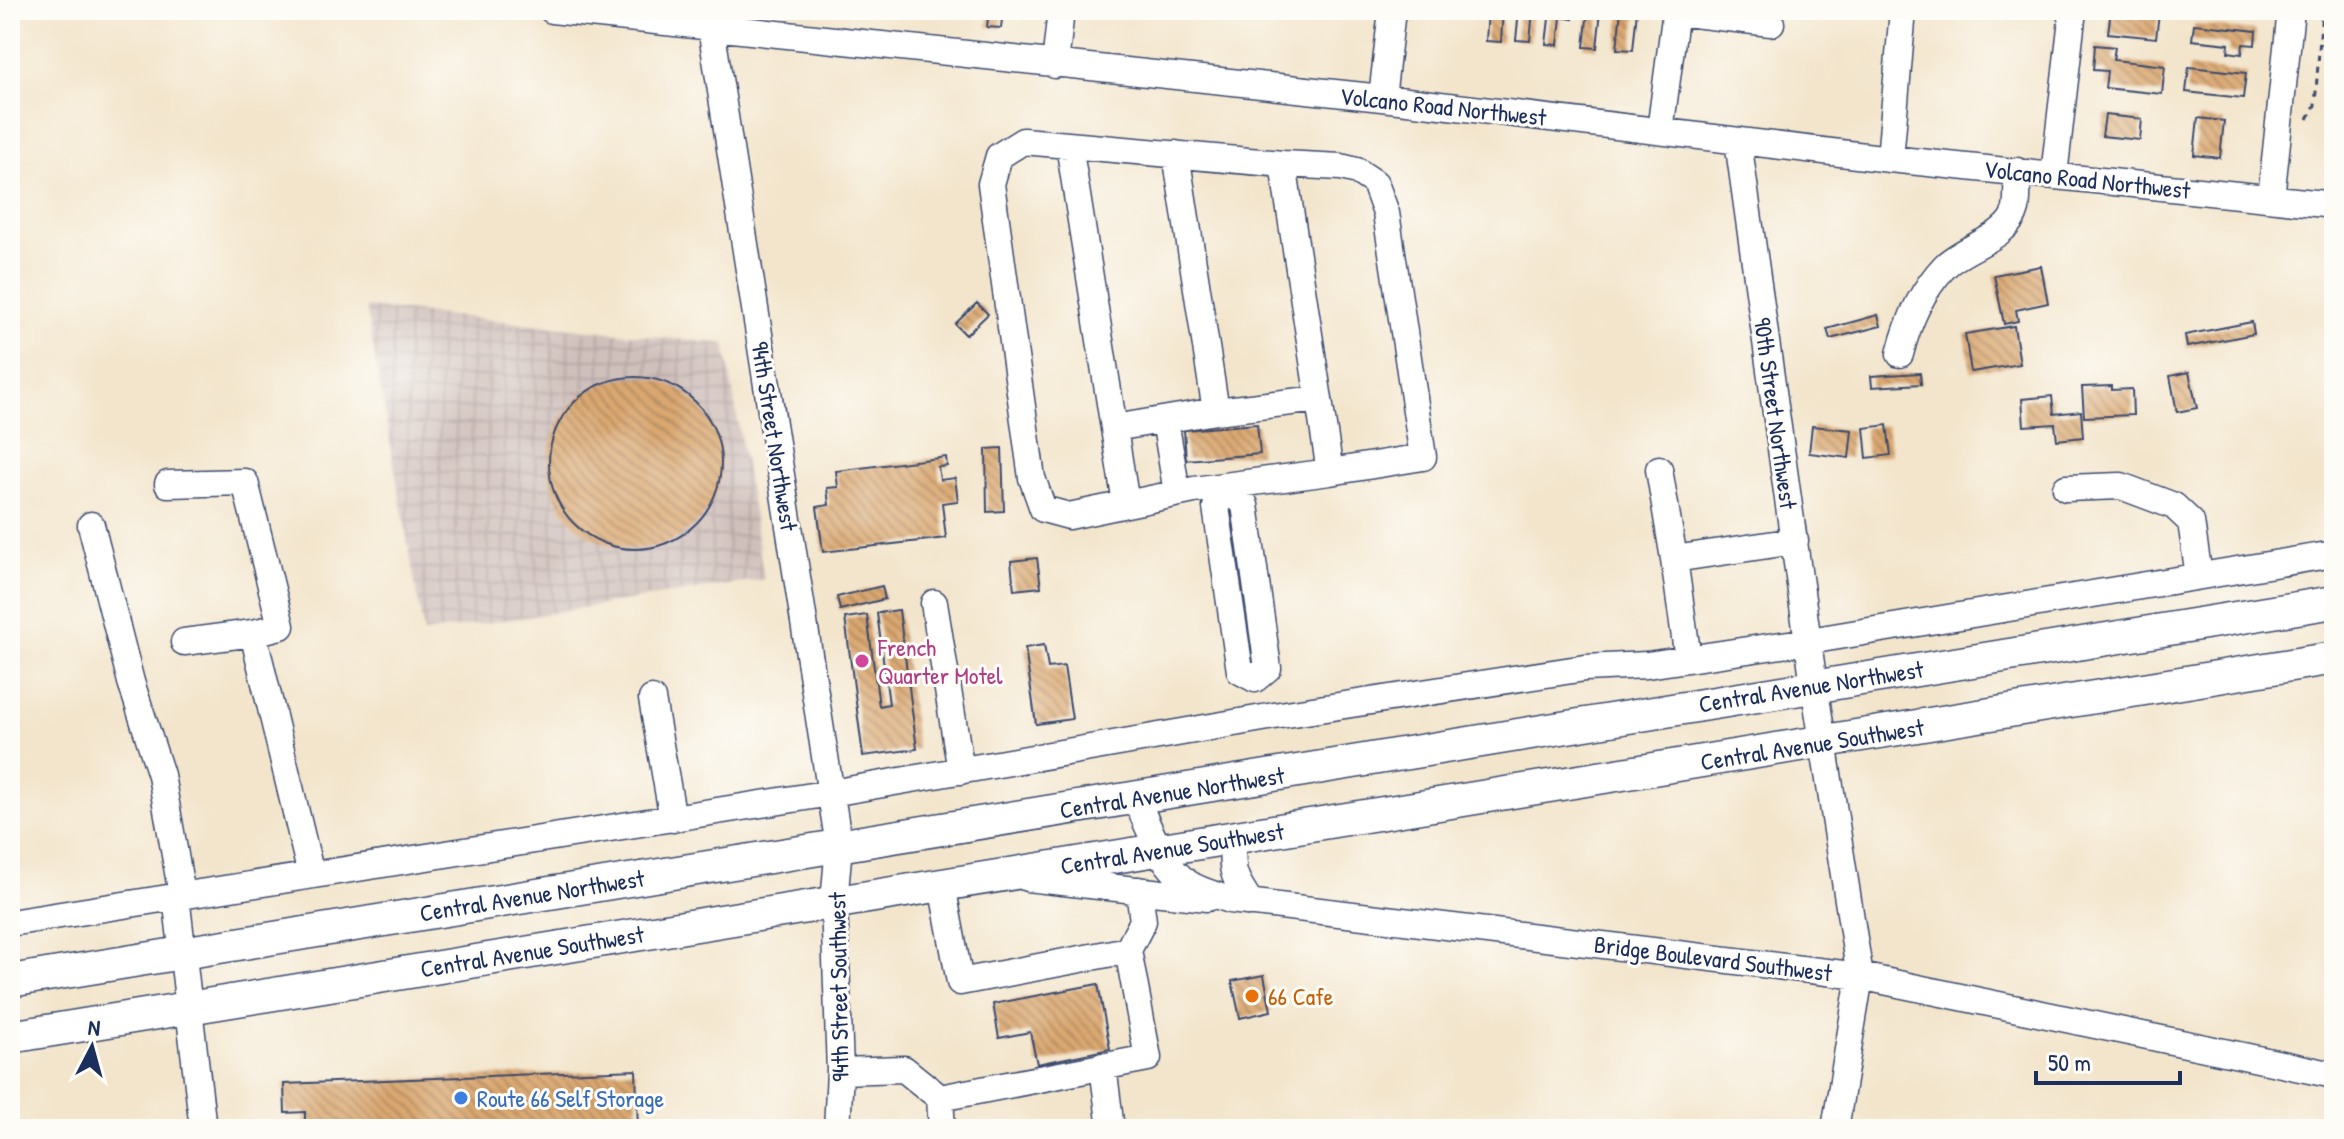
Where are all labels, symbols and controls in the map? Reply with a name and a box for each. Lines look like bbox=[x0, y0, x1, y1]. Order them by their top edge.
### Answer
street label: Volcano Road Northwest bbox=[1338, 79, 1549, 133]
street label: Volcano Road Northwest bbox=[1982, 152, 2193, 206]
street label: 90th Street Northwest bbox=[1747, 315, 1805, 512]
street label: 94th Street Northwest bbox=[744, 339, 806, 534]
place label: French Quarter Motel bbox=[877, 631, 1003, 691]
marker: French Quarter Motel bbox=[853, 652, 871, 670]
street label: Central Avenue Northwest bbox=[1696, 652, 1926, 720]
street label: Central Avenue Southwest bbox=[1698, 710, 1927, 777]
street label: Central Avenue Northwest bbox=[1057, 758, 1287, 826]
street label: Central Avenue Southwest bbox=[1058, 814, 1287, 881]
street label: Central Avenue Northwest bbox=[417, 861, 647, 929]
street label: 94th Street Southwest bbox=[820, 891, 856, 1082]
street label: Central Avenue Southwest bbox=[418, 917, 647, 984]
street label: Bridge Boulevard Southwest bbox=[1592, 928, 1834, 989]
place label: 66 Cafe bbox=[1268, 980, 1334, 1012]
marker: 66 Cafe bbox=[1243, 987, 1261, 1005]
north arrow bbox=[52, 1007, 132, 1087]
text: N bbox=[87, 1012, 102, 1043]
scale bar bbox=[2036, 1035, 2180, 1085]
text: 50 m bbox=[2048, 1046, 2091, 1078]
place label: Route 66 Self Storage bbox=[477, 1082, 665, 1114]
marker: Route 66 Self Storage bbox=[452, 1089, 470, 1107]

